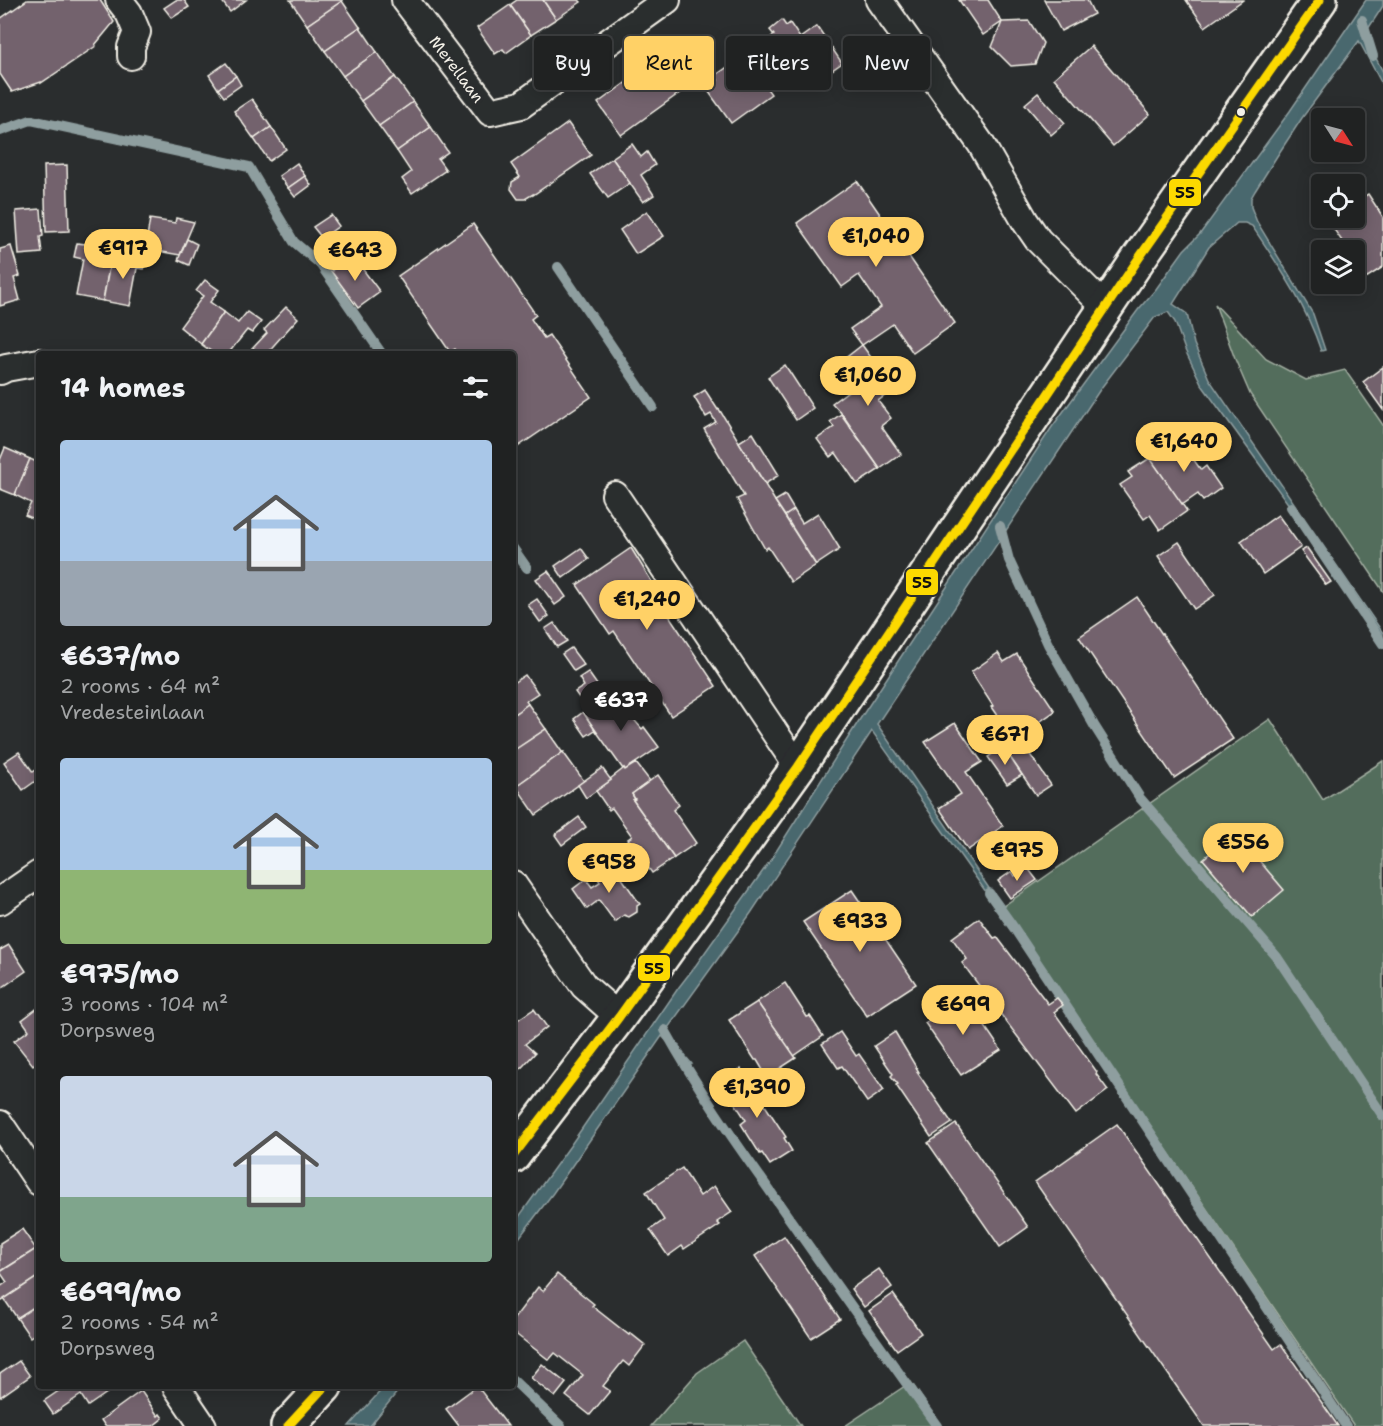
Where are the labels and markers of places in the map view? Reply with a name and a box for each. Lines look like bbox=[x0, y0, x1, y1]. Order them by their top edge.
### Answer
unlabelled marker bbox=[1235, 106, 1247, 118]
pin: €1,040 bbox=[827, 217, 925, 268]
pin: €917 bbox=[87, 229, 159, 280]
pin: €643 bbox=[319, 231, 391, 282]
pin: €1,060 bbox=[819, 356, 917, 407]
pin: €1,640 bbox=[1135, 422, 1233, 473]
pin: €1,240 bbox=[598, 580, 696, 631]
pin: €637 bbox=[585, 681, 657, 732]
pin: €671 bbox=[969, 715, 1041, 766]
pin: €556 bbox=[1207, 823, 1279, 874]
pin: €975 bbox=[981, 831, 1053, 882]
pin: €958 bbox=[573, 843, 645, 894]
pin: €933 bbox=[824, 902, 896, 953]
pin: €699 bbox=[927, 985, 999, 1036]
pin: €1,390 bbox=[708, 1068, 806, 1119]

